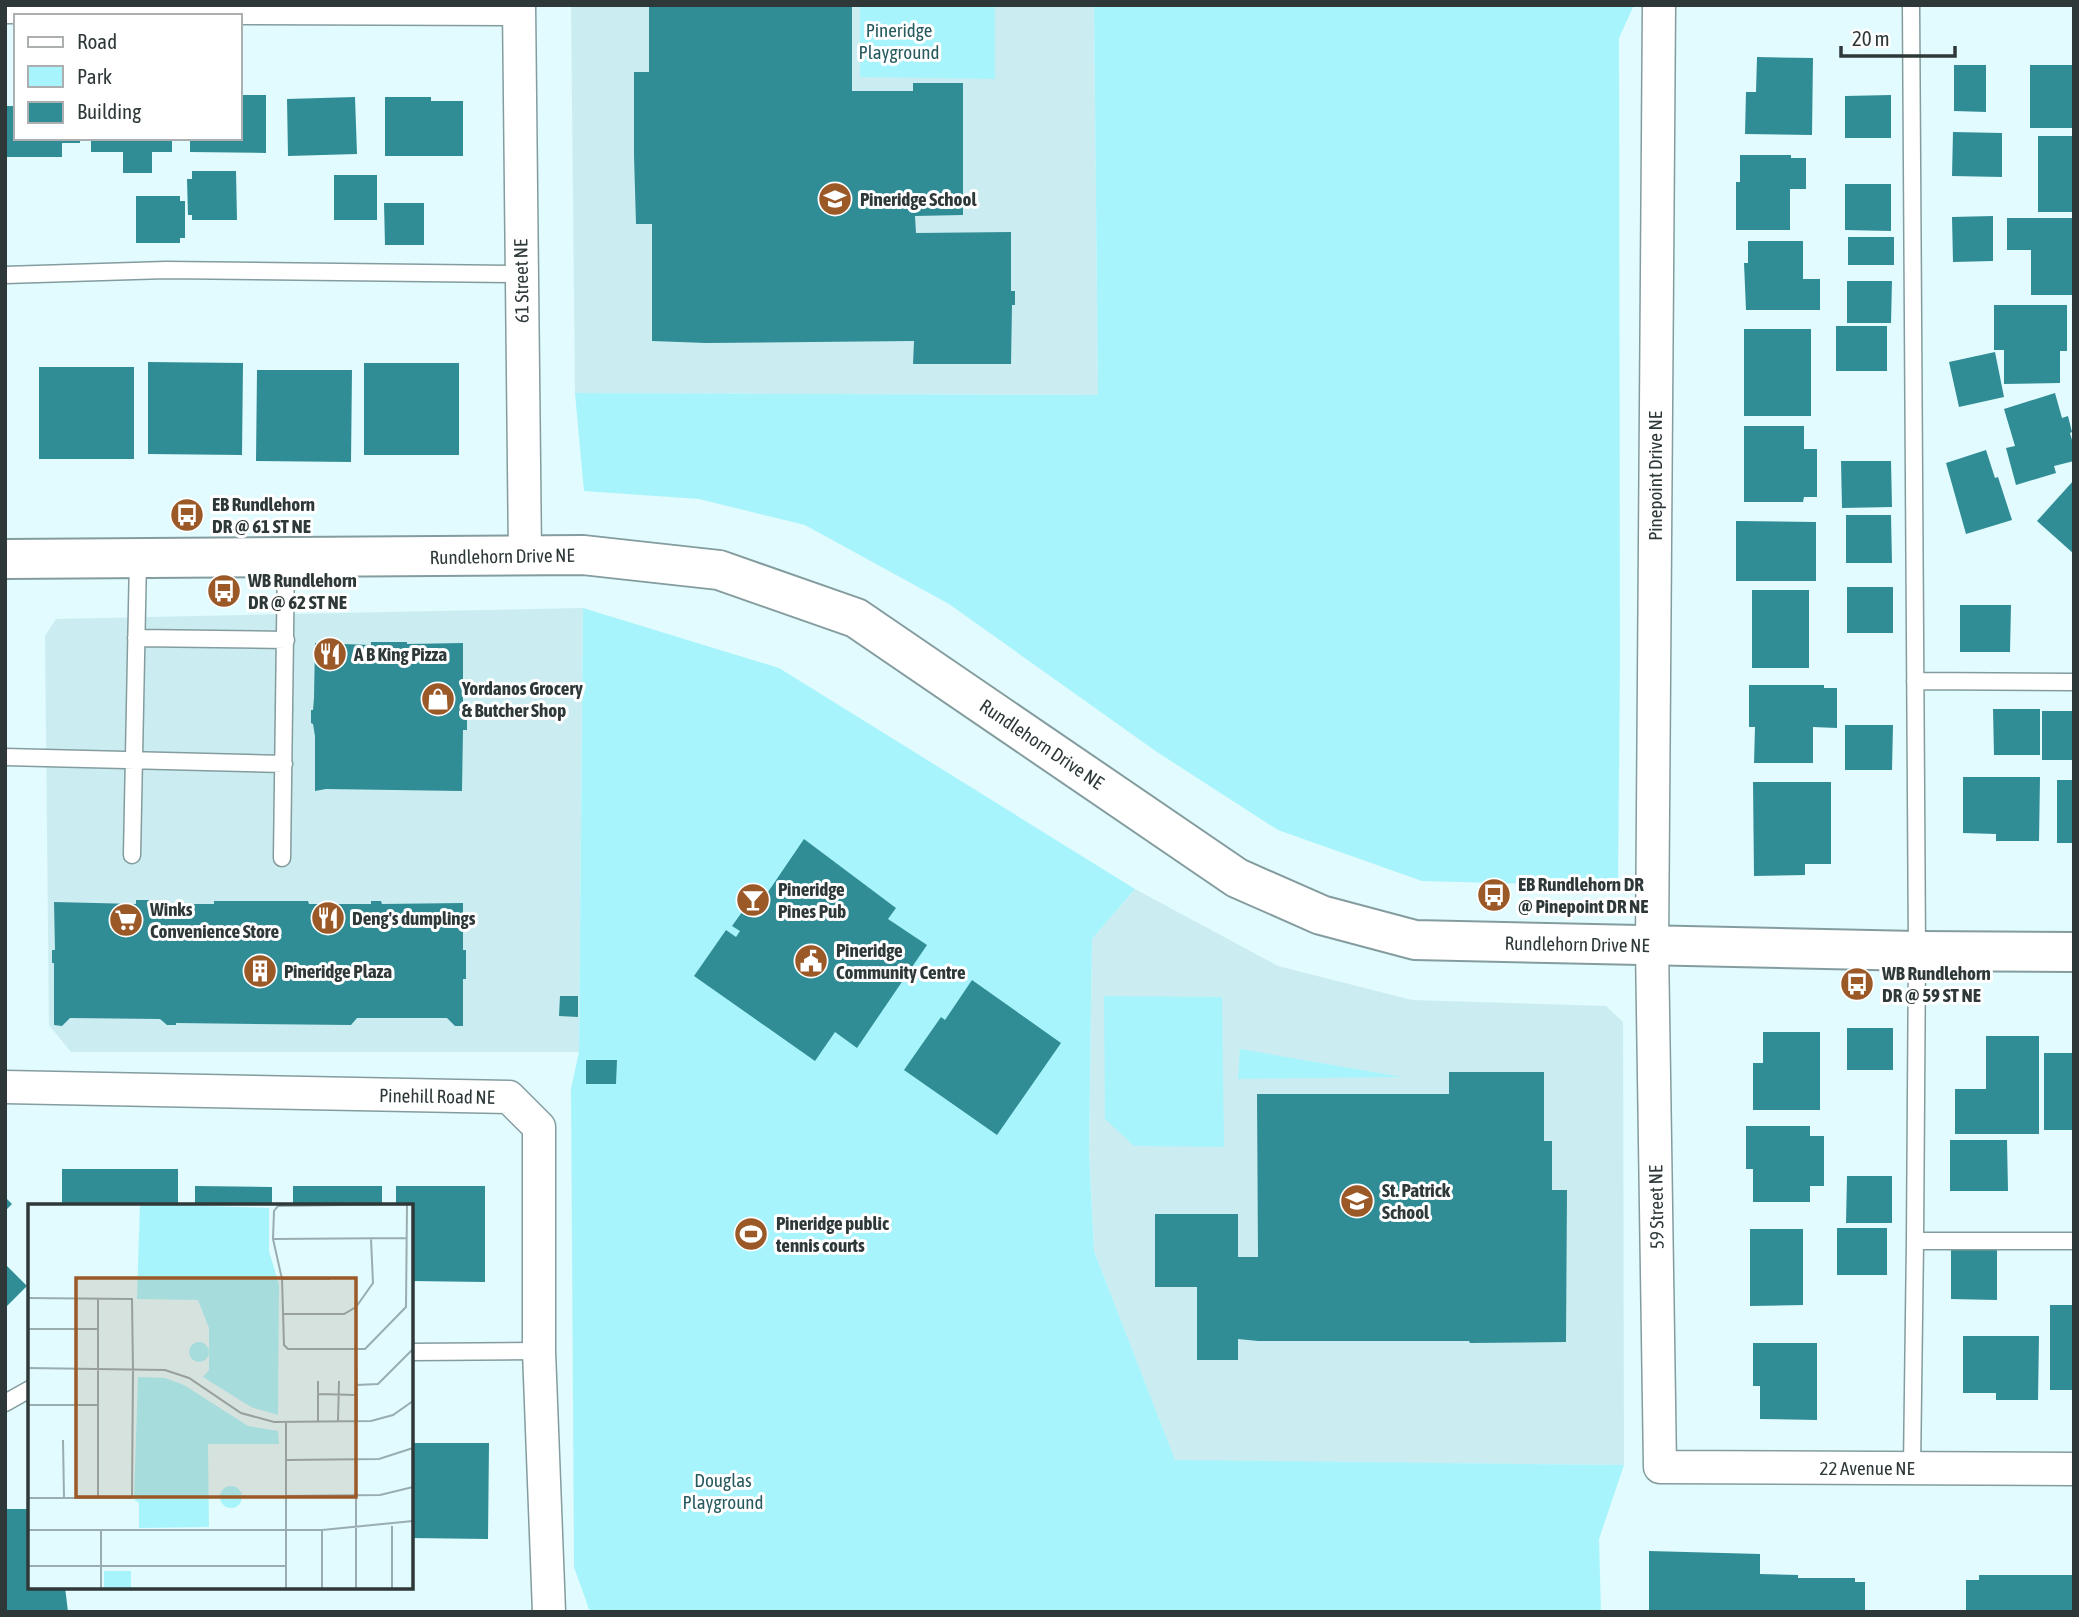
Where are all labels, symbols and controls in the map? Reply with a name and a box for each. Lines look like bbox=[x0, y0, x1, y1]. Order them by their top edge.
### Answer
legend bbox=[14, 14, 242, 140]
scale bar bbox=[1841, 14, 1955, 58]
park label: Pineridge Playground bbox=[858, 19, 940, 63]
text: 20 m bbox=[1852, 26, 1890, 50]
text: Road bbox=[77, 29, 117, 53]
text: Park bbox=[77, 64, 112, 88]
text: Building bbox=[77, 99, 141, 123]
school or university icon: Pineridge School bbox=[816, 180, 854, 218]
place label: Pineridge School bbox=[860, 188, 977, 210]
street label: 61 Street NE bbox=[509, 239, 533, 323]
street label: Pinepoint Drive NE bbox=[1644, 411, 1666, 541]
place label: EB Rundlehorn DR @ 61 ST NE bbox=[212, 493, 315, 537]
bus stop icon: EB Rundlehorn DR @ 61 ST NE bbox=[168, 496, 206, 534]
street label: Rundlehorn Drive NE bbox=[429, 544, 575, 568]
place label: WB Rundlehorn DR @ 62 ST NE bbox=[247, 569, 357, 613]
bus stop icon: WB Rundlehorn DR @ 62 ST NE bbox=[205, 572, 243, 610]
restaurant icon: A B King Pizza bbox=[311, 635, 349, 673]
place label: A B King Pizza bbox=[353, 643, 447, 665]
place label: Yordanos Grocery & Butcher Shop bbox=[461, 677, 583, 721]
shop icon: Yordanos Grocery & Butcher Shop bbox=[419, 680, 457, 718]
street label: Rundlehorn Drive NE bbox=[976, 694, 1108, 794]
place label: EB Rundlehorn DR @ Pinepoint DR NE bbox=[1518, 873, 1648, 917]
bus stop icon: EB Rundlehorn DR @ Pinepoint DR NE bbox=[1475, 876, 1513, 914]
place label: Pineridge Pines Pub bbox=[778, 878, 846, 922]
bar icon: Pineridge Pines Pub bbox=[734, 881, 772, 919]
place label: Winks Convenience Store bbox=[149, 898, 279, 942]
restaurant icon: Deng's dumplings bbox=[309, 899, 347, 937]
supermarket icon: Winks Convenience Store bbox=[107, 901, 145, 939]
place label: Deng's dumplings bbox=[352, 907, 476, 929]
street label: Rundlehorn Drive NE bbox=[1504, 932, 1650, 956]
place label: Pineridge Community Centre bbox=[836, 939, 966, 983]
public building icon: Pineridge Community Centre bbox=[792, 942, 830, 980]
building icon: Pineridge Plaza bbox=[241, 952, 279, 990]
place label: Pineridge Plaza bbox=[284, 960, 392, 982]
place label: WB Rundlehorn DR @ 59 ST NE bbox=[1881, 962, 1991, 1006]
bus stop icon: WB Rundlehorn DR @ 59 ST NE bbox=[1838, 965, 1876, 1003]
street label: Pinehill Road NE bbox=[379, 1084, 495, 1108]
street label: 59 Street NE bbox=[1644, 1165, 1668, 1249]
place label: St. Patrick School bbox=[1382, 1179, 1451, 1223]
school or university icon: St. Patrick School bbox=[1338, 1182, 1376, 1220]
inset map bbox=[28, 1204, 413, 1589]
place label: Pineridge public tennis courts bbox=[775, 1212, 889, 1256]
sports icon: Pineridge public tennis courts bbox=[732, 1215, 770, 1253]
street label: 22 Avenue NE bbox=[1820, 1457, 1914, 1479]
park label: Douglas Playground bbox=[682, 1469, 764, 1513]

